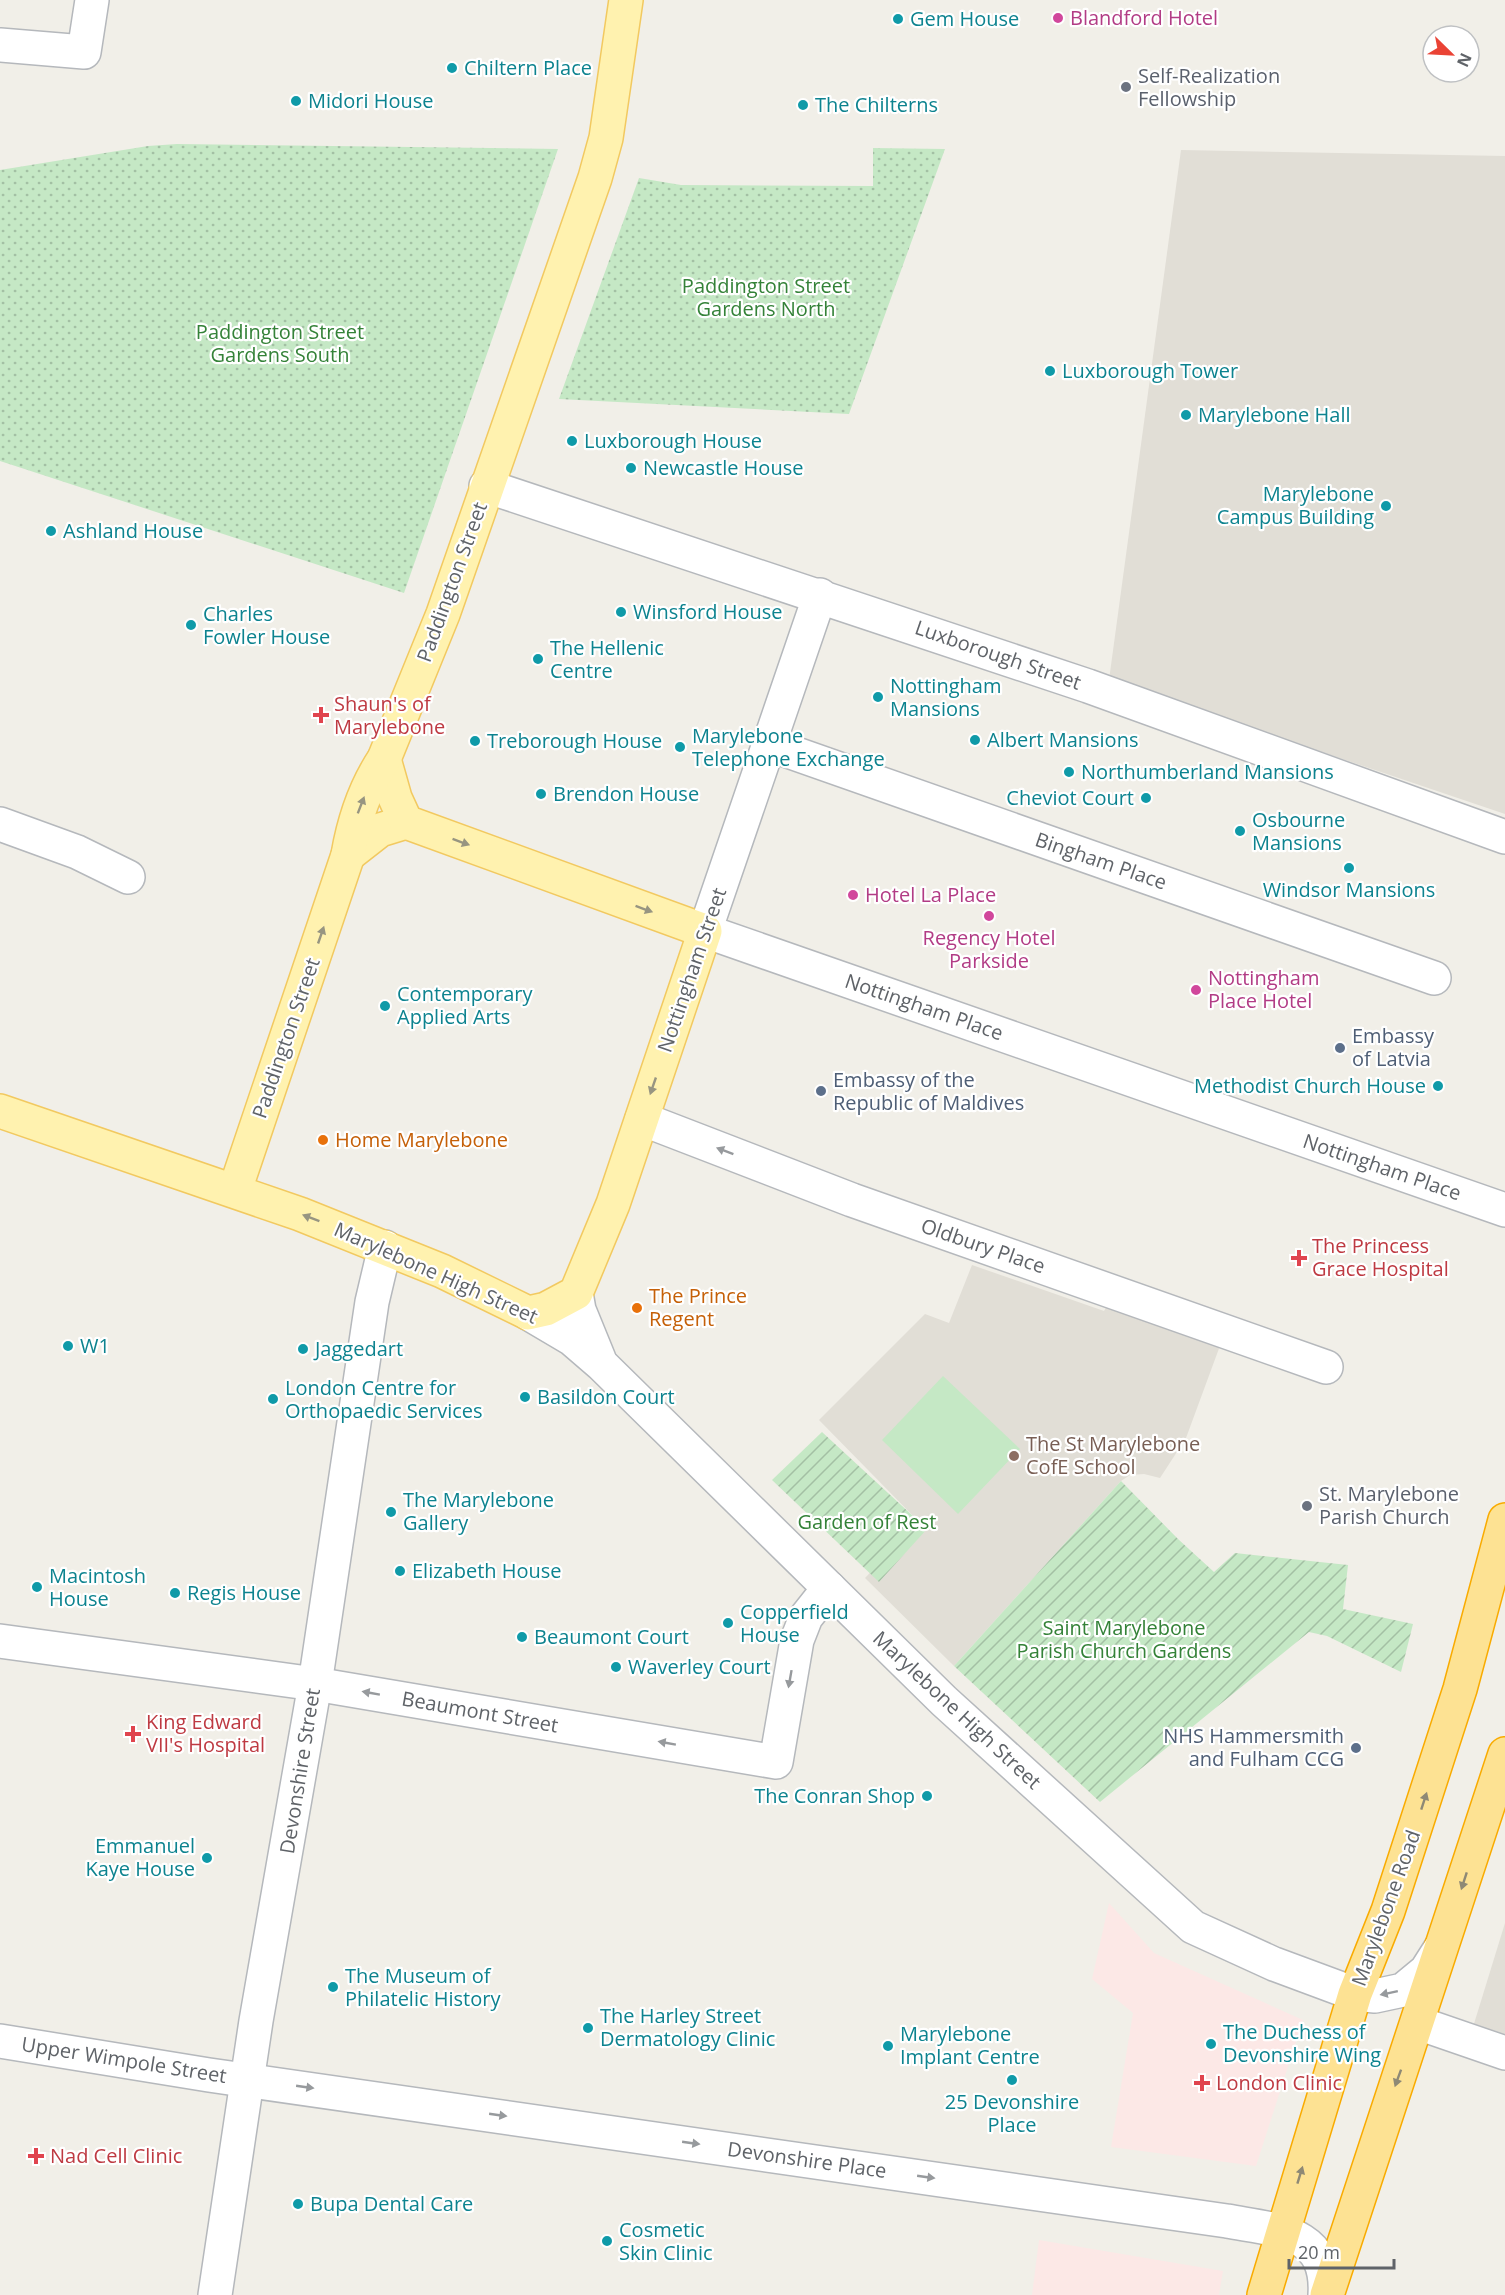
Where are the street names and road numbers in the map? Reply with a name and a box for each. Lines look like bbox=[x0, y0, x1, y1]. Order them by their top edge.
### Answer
street label: Paddington Street bbox=[410, 498, 493, 666]
street label: Luxborough Street bbox=[911, 613, 1085, 696]
street label: Bingham Place bbox=[1032, 825, 1170, 896]
street label: Nottingham Street bbox=[651, 884, 732, 1056]
street label: Paddington Street bbox=[245, 954, 326, 1122]
street label: Nottingham Place bbox=[841, 967, 1007, 1046]
street label: Nottingham Place bbox=[1299, 1127, 1465, 1206]
street label: Oldbury Place bbox=[917, 1212, 1049, 1279]
street label: Marylebone High Street bbox=[330, 1215, 542, 1330]
street label: Marylebone High Street bbox=[867, 1625, 1047, 1795]
street label: Beaumont Street bbox=[400, 1684, 560, 1739]
street label: Devonshire Street bbox=[273, 1686, 326, 1856]
street label: Marylebone Road bbox=[1345, 1826, 1426, 1990]
street label: Upper Wimpole Street bbox=[20, 2030, 229, 2089]
street label: Devonshire Place bbox=[726, 2135, 888, 2184]

